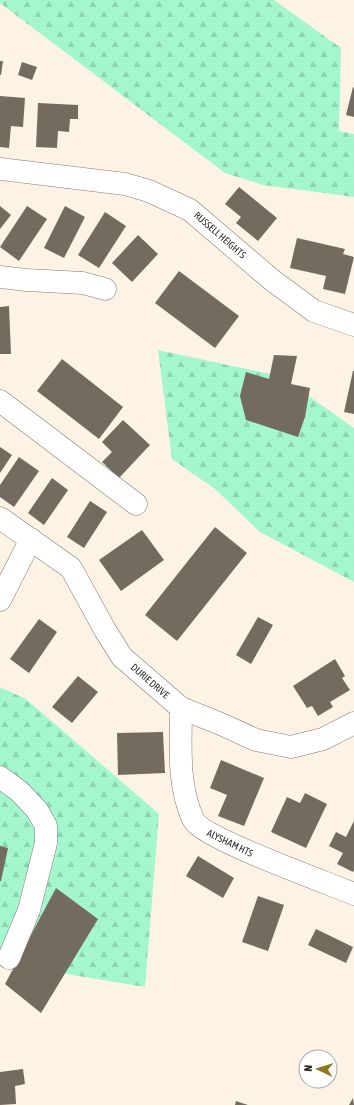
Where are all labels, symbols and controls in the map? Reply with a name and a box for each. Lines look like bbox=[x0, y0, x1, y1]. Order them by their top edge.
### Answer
street label: RUSSELL HEIGHTS bbox=[192, 210, 248, 260]
street label: DURIE DRIVE bbox=[129, 661, 172, 701]
street label: ALYSHAM HTS bbox=[205, 827, 255, 859]
north arrow bbox=[298, 1049, 338, 1089]
text: N bbox=[302, 1065, 314, 1072]

